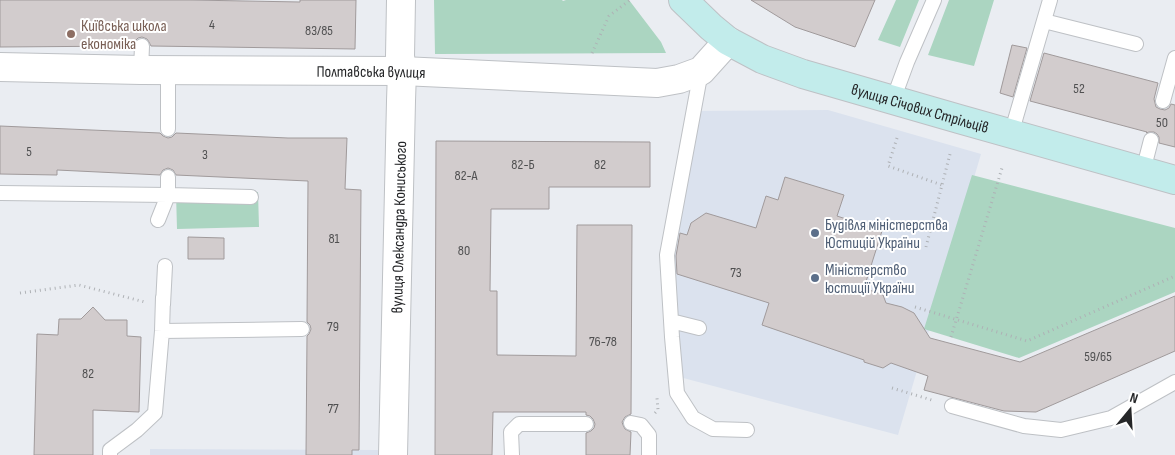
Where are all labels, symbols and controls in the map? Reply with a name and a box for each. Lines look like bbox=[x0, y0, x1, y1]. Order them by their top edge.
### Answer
house number: 4 bbox=[209, 16, 215, 33]
place label: Київська школа економіка bbox=[81, 17, 167, 54]
house number: 83/85 bbox=[305, 22, 333, 39]
marker: Київська школа економіка bbox=[65, 28, 77, 40]
street label: Полтавська вулиця bbox=[316, 63, 426, 83]
street label: вулиця Січових Стрільців bbox=[849, 80, 991, 138]
house number: 52 bbox=[1073, 80, 1085, 97]
house number: 50 bbox=[1156, 114, 1168, 131]
street label: вулиця Олександра Кониського bbox=[388, 141, 411, 314]
house number: 5 bbox=[26, 143, 32, 160]
house number: 3 bbox=[202, 146, 208, 163]
house number: 82-Б bbox=[511, 156, 535, 173]
house number: 82 bbox=[594, 156, 606, 173]
house number: 82-А bbox=[455, 167, 478, 184]
place label: Будівля міністерства Юстицій України bbox=[825, 216, 948, 253]
marker: Будівля міністерства Юстицій України bbox=[809, 227, 821, 239]
house number: 81 bbox=[328, 230, 340, 247]
house number: 80 bbox=[458, 242, 470, 259]
place label: Міністерство юстиції України bbox=[825, 261, 915, 298]
house number: 73 bbox=[730, 264, 742, 281]
marker: Міністерство юстиції України bbox=[809, 272, 821, 284]
house number: 79 bbox=[327, 318, 339, 335]
house number: 76-78 bbox=[589, 333, 617, 350]
house number: 59/65 bbox=[1084, 348, 1112, 365]
house number: 82 bbox=[82, 365, 94, 382]
north arrow bbox=[1105, 385, 1155, 435]
text: N bbox=[1128, 389, 1140, 407]
house number: 77 bbox=[327, 400, 339, 417]

